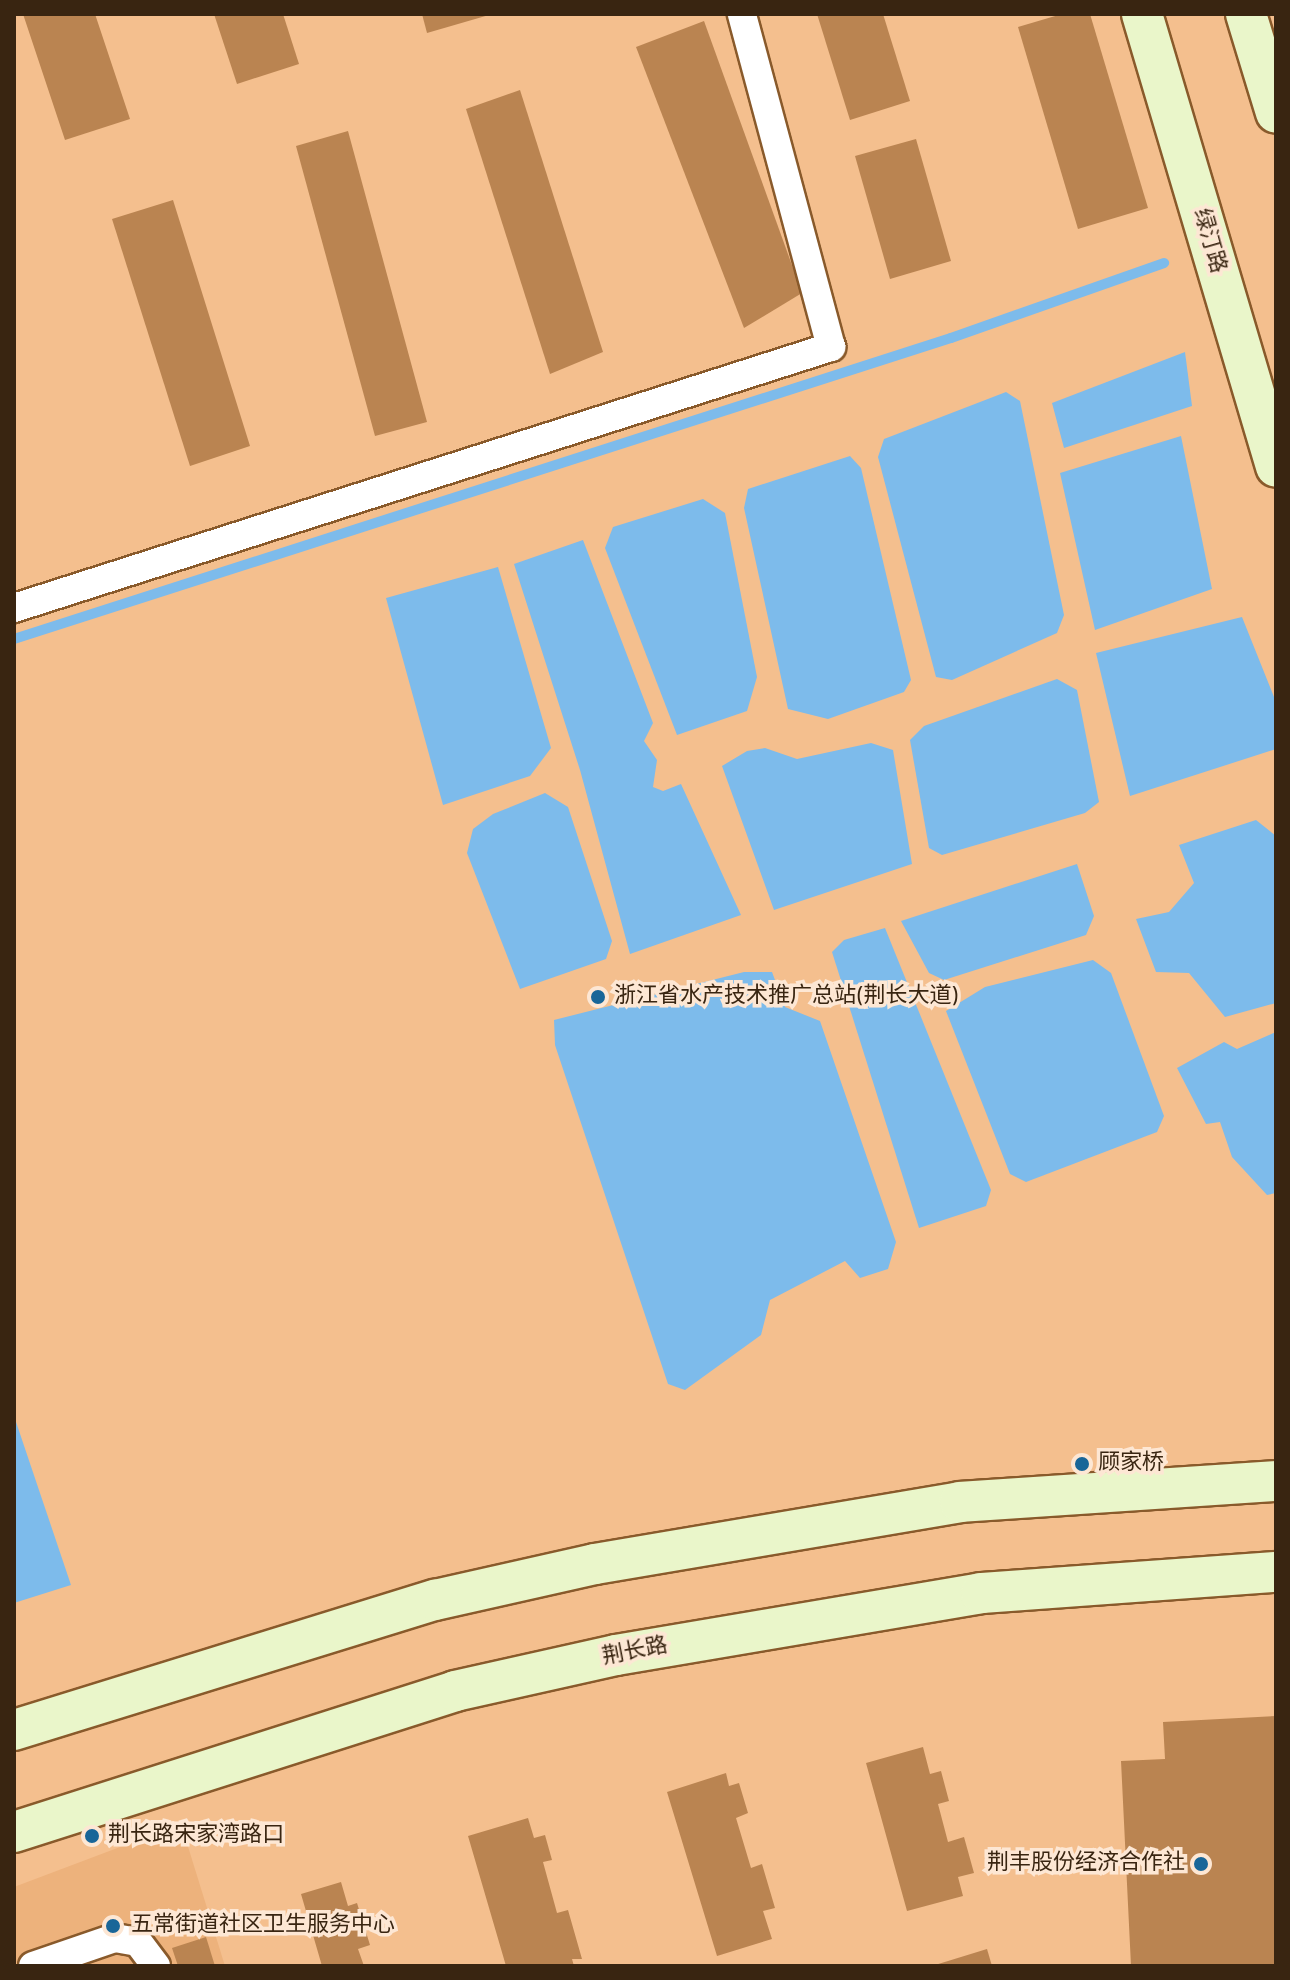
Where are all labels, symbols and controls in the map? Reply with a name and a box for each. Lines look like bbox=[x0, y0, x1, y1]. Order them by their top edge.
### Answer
street label: 绿汀路 bbox=[1187, 206, 1231, 276]
place label: 浙江省水产技术推广总站(荆长大道) bbox=[614, 984, 959, 1010]
marker: 浙江省水产技术推广总站(荆长大道) bbox=[589, 988, 607, 1006]
place label: 顾家桥 bbox=[1098, 1451, 1164, 1477]
marker: 顾家桥 bbox=[1073, 1455, 1091, 1473]
street label: 荆长路 bbox=[600, 1633, 670, 1671]
place label: 荆长路宋家湾路口 bbox=[108, 1823, 284, 1849]
marker: 荆长路宋家湾路口 bbox=[83, 1827, 101, 1845]
place label: 荆丰股份经济合作社 bbox=[987, 1851, 1185, 1877]
marker: 荆丰股份经济合作社 bbox=[1192, 1855, 1210, 1873]
place label: 五常街道社区卫生服务中心 bbox=[131, 1913, 395, 1939]
marker: 五常街道社区卫生服务中心 bbox=[102, 1915, 124, 1937]

